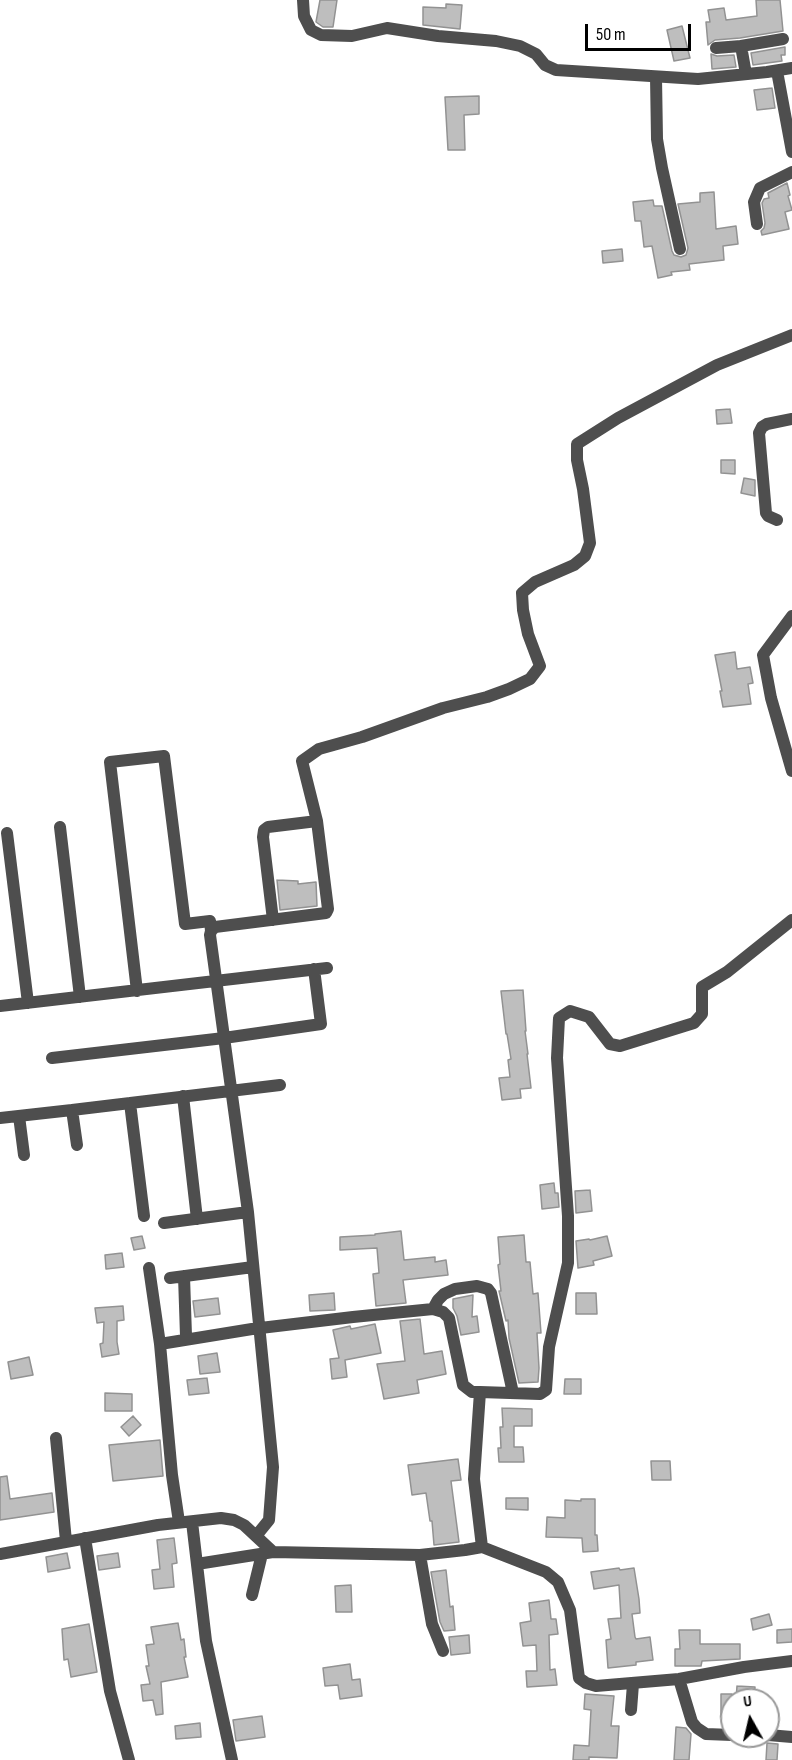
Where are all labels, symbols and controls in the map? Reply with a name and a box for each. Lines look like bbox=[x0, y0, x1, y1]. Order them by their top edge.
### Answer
scale bar bbox=[588, 12, 694, 50]
text: 50 m bbox=[596, 24, 626, 45]
north arrow bbox=[720, 1688, 780, 1748]
text: U bbox=[742, 1692, 753, 1712]

